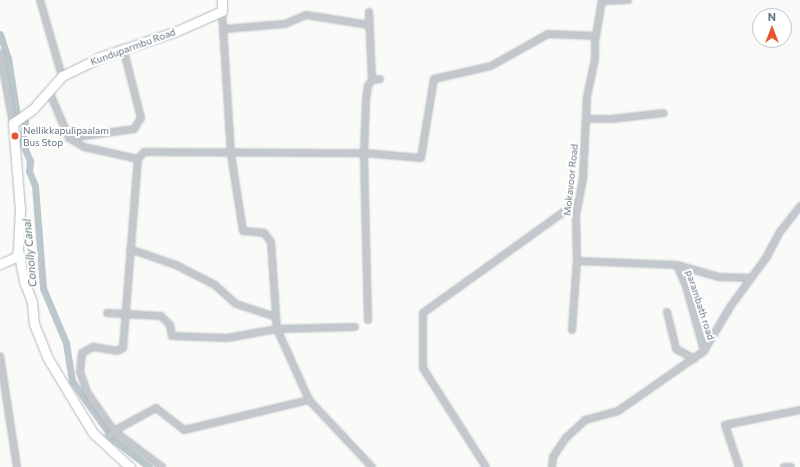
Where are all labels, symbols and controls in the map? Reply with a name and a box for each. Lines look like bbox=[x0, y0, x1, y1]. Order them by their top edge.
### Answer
north arrow bbox=[752, 8, 792, 48]
text: N bbox=[768, 10, 776, 23]
street label: Kunduparmbu Road bbox=[89, 26, 177, 68]
place label: Nellikkapulipaalam Bus Stop bbox=[23, 124, 109, 148]
marker: Nellikkapulipaalam Bus Stop bbox=[10, 131, 20, 141]
street label: Mokavoor Road bbox=[561, 143, 581, 217]
water label: Conolly Canal bbox=[20, 218, 40, 288]
street label: parambath road bbox=[683, 269, 717, 341]

